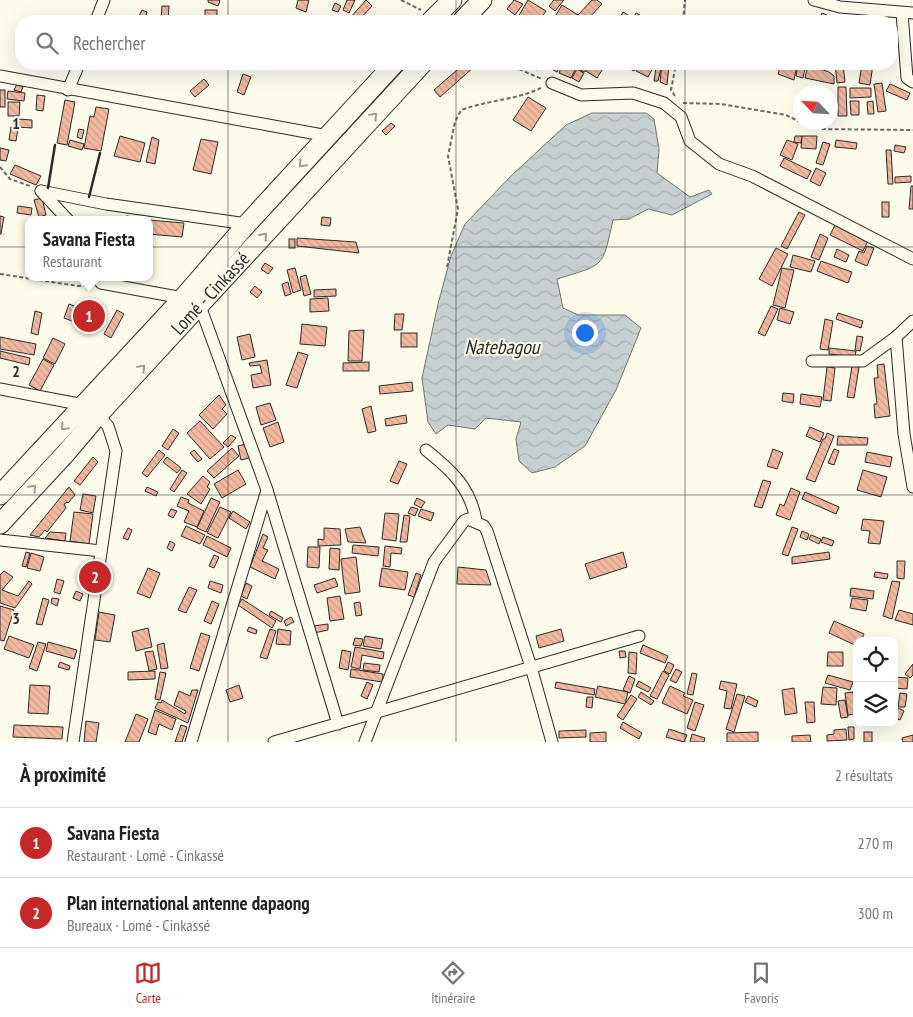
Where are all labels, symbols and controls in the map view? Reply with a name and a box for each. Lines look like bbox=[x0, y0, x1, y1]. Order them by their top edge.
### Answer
search box bbox=[15, 15, 898, 70]
icon: search bbox=[33, 29, 61, 57]
text: Rechercher bbox=[73, 31, 145, 55]
north arrow bbox=[793, 85, 838, 130]
one-way arrow bbox=[368, 112, 377, 121]
text: 1 bbox=[12, 113, 20, 133]
one-way arrow bbox=[299, 158, 308, 167]
popup bbox=[25, 216, 153, 281]
text: Savana Fiesta bbox=[43, 227, 135, 251]
one-way arrow bbox=[258, 232, 267, 241]
street label: Lomé - Cinkassé bbox=[166, 247, 254, 339]
text: Restaurant bbox=[43, 251, 102, 271]
pin: 1 bbox=[73, 297, 105, 335]
your location bbox=[572, 320, 598, 346]
water label: Natebagou bbox=[465, 334, 541, 360]
text: 2 bbox=[12, 361, 20, 381]
one-way arrow bbox=[136, 364, 145, 373]
one-way arrow bbox=[60, 421, 69, 430]
one-way arrow bbox=[27, 485, 36, 494]
pin: 2 bbox=[79, 558, 111, 596]
text: 3 bbox=[12, 608, 20, 628]
map controls bbox=[853, 637, 898, 727]
button: locate bbox=[853, 637, 898, 682]
button: layers bbox=[853, 682, 898, 727]
text: À proximité bbox=[20, 761, 106, 788]
text: 2 résultats bbox=[835, 765, 893, 785]
text: Savana Fiesta bbox=[67, 821, 159, 845]
text: 1 bbox=[32, 833, 40, 853]
text: 270 m bbox=[858, 833, 893, 853]
text: Restaurant · Lomé - Cinkassé bbox=[67, 845, 224, 865]
text: Plan international antenne dapaong bbox=[67, 891, 310, 915]
text: 2 bbox=[32, 903, 40, 923]
text: 300 m bbox=[858, 903, 893, 923]
text: Bureaux · Lomé - Cinkassé bbox=[67, 915, 210, 935]
tab: Carte bbox=[134, 959, 162, 1007]
tab: Itinéraire bbox=[431, 959, 475, 1007]
tab: Favoris bbox=[744, 959, 779, 1007]

